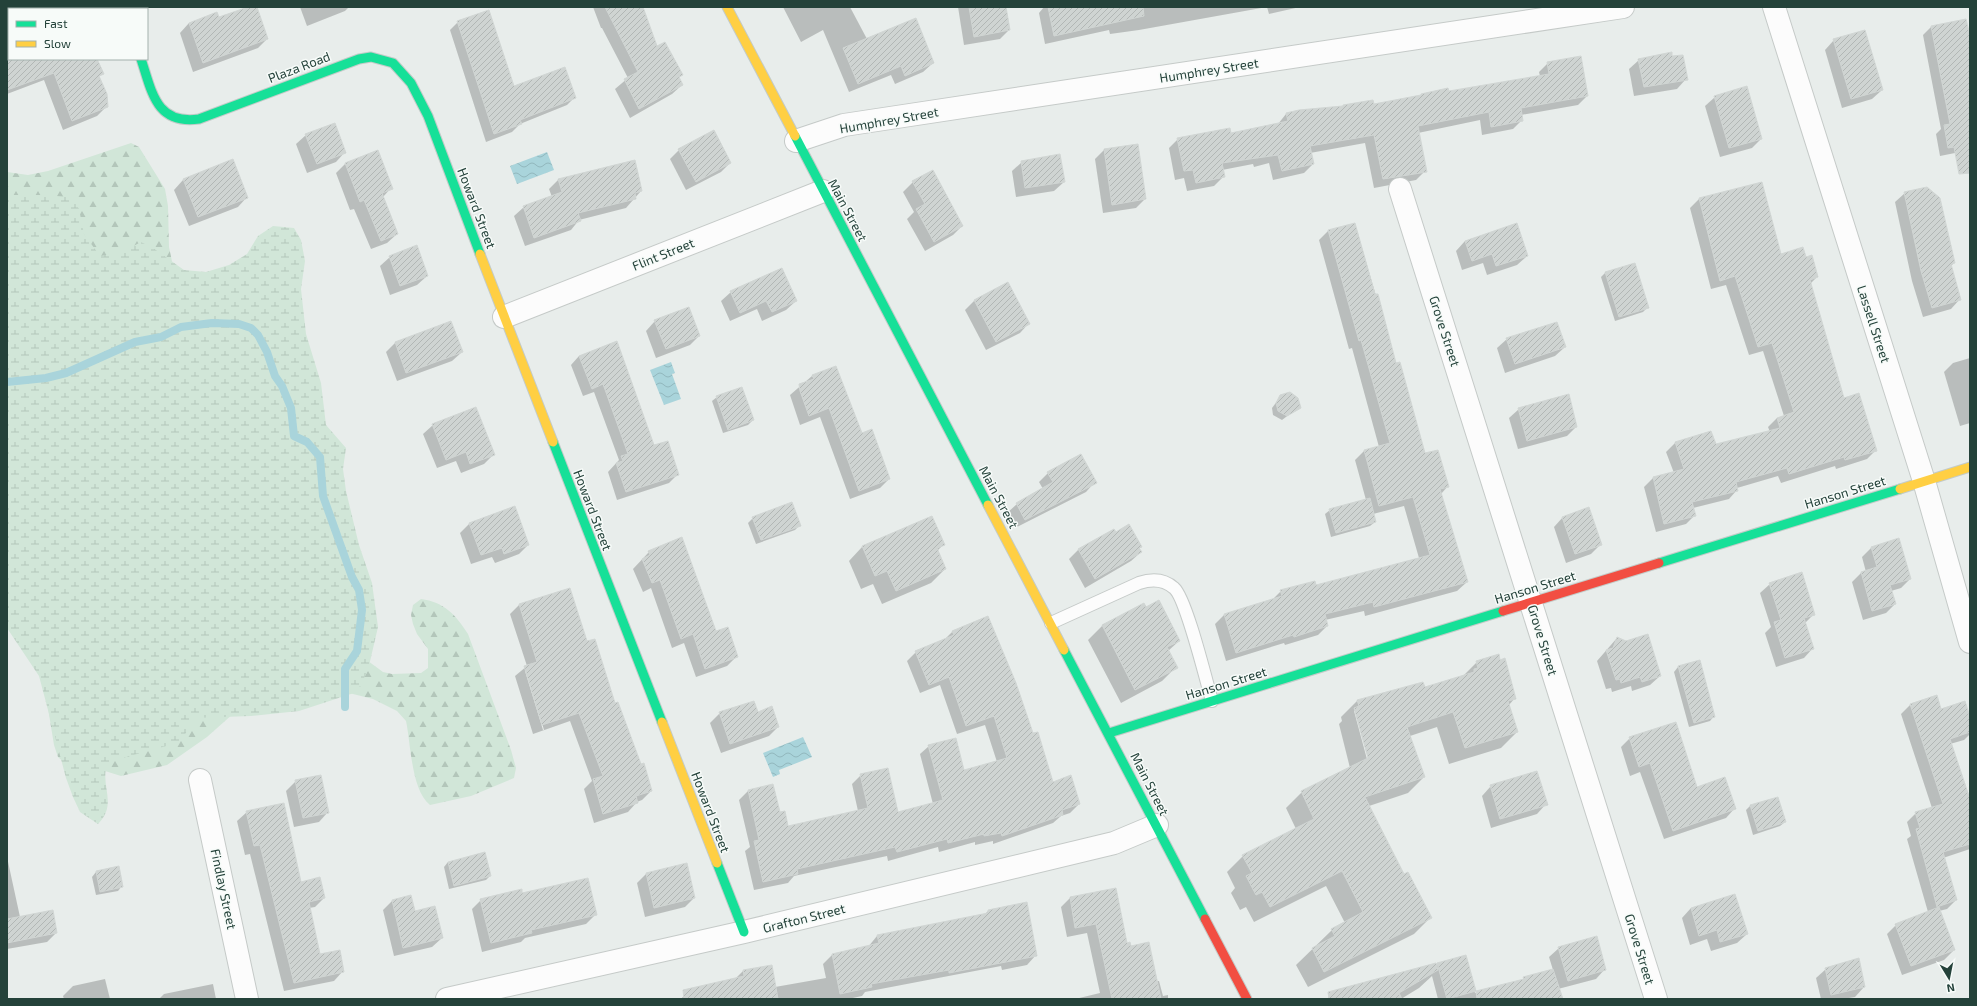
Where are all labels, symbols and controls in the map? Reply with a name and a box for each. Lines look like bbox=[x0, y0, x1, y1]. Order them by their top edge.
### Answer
legend bbox=[8, 8, 148, 60]
text: Fast bbox=[44, 16, 68, 30]
text: Slow bbox=[44, 36, 71, 50]
street label: Plaza Road bbox=[266, 48, 332, 86]
street label: Humphrey Street bbox=[1158, 54, 1260, 86]
street label: Humphrey Street bbox=[838, 103, 940, 137]
street label: Howard Street bbox=[454, 165, 500, 251]
street label: Main Street bbox=[825, 176, 871, 244]
street label: Flint Street bbox=[630, 234, 696, 274]
street label: Lassell Street bbox=[1854, 283, 1894, 365]
street label: Grove Street bbox=[1426, 294, 1464, 368]
street label: Main Street bbox=[976, 463, 1022, 531]
street label: Howard Street bbox=[570, 467, 616, 553]
street label: Hanson Street bbox=[1803, 472, 1888, 512]
street label: Hanson Street bbox=[1493, 567, 1578, 607]
street label: Grove Street bbox=[1525, 603, 1561, 677]
street label: Hanson Street bbox=[1184, 663, 1269, 703]
street label: Main Street bbox=[1127, 750, 1173, 818]
street label: Howard Street bbox=[688, 769, 734, 855]
street label: Findlay Street bbox=[208, 847, 240, 931]
street label: Grafton Street bbox=[761, 900, 847, 936]
street label: Grove Street bbox=[1622, 912, 1658, 986]
north arrow bbox=[1929, 958, 1969, 998]
text: N bbox=[1946, 981, 1956, 995]

